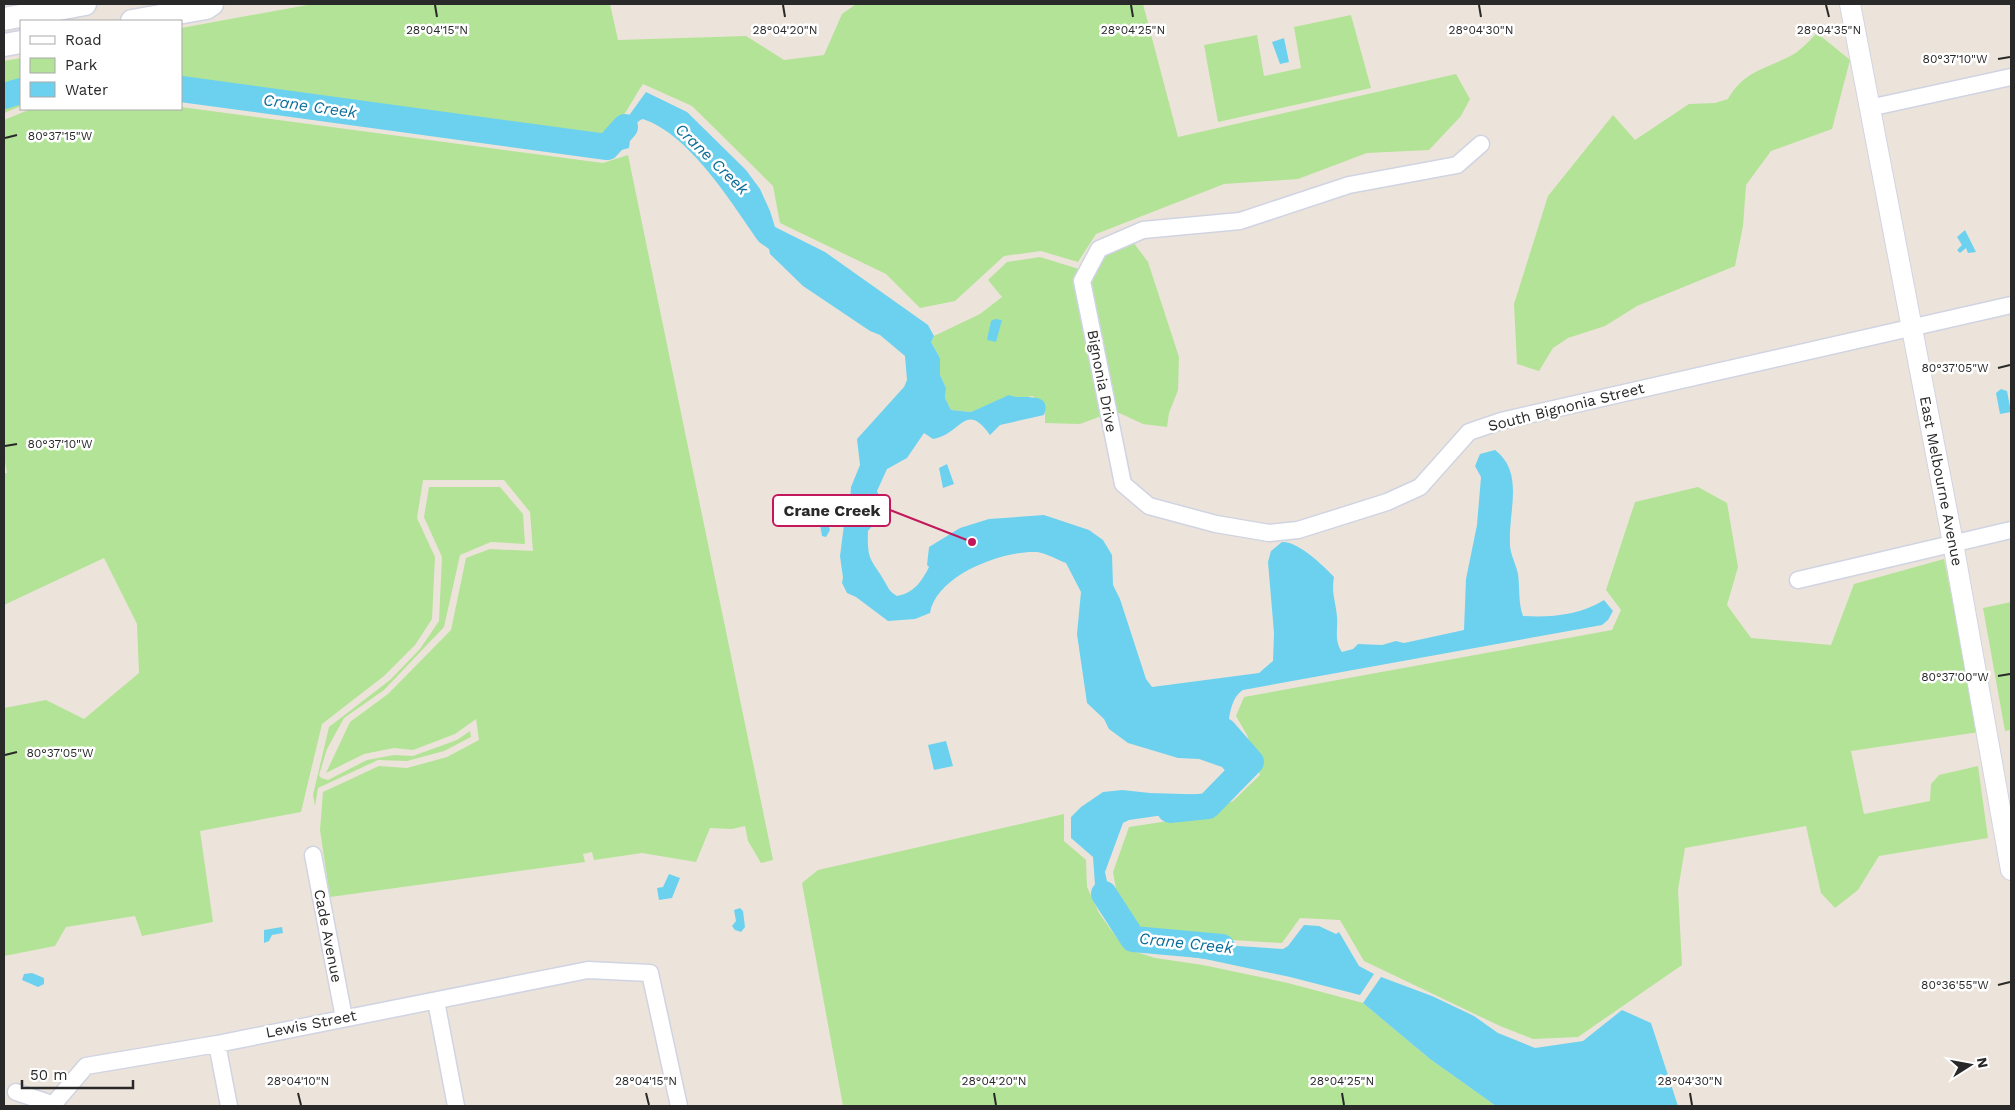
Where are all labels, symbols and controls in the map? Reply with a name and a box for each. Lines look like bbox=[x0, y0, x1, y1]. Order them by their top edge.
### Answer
legend bbox=[20, 20, 182, 110]
text: 28°04'15"N bbox=[406, 23, 468, 37]
text: 28°04'20"N bbox=[752, 23, 818, 37]
text: 28°04'25"N bbox=[1101, 23, 1165, 37]
text: 28°04'30"N bbox=[1448, 23, 1514, 37]
text: 28°04'35"N bbox=[1797, 23, 1861, 37]
text: Road bbox=[65, 31, 102, 49]
text: 80°37'10"W bbox=[1923, 52, 1988, 66]
text: Park bbox=[65, 56, 98, 74]
text: Water bbox=[65, 81, 108, 99]
water label: Crane Creek bbox=[262, 90, 359, 122]
water label: Crane Creek bbox=[671, 119, 753, 199]
text: 80°37'15"W bbox=[28, 129, 93, 143]
street label: Bignonia Drive bbox=[1083, 328, 1121, 434]
text: 80°37'05"W bbox=[1921, 361, 1989, 375]
street label: South Bignonia Street bbox=[1486, 379, 1647, 435]
street label: East Melbourne Avenue bbox=[1916, 395, 1966, 567]
text: 80°37'10"W bbox=[28, 437, 93, 451]
callout: Crane Creek bbox=[773, 495, 890, 526]
text: Crane Creek bbox=[784, 501, 880, 520]
text: 80°37'00"W bbox=[1921, 670, 1989, 684]
text: 80°37'05"W bbox=[26, 746, 94, 760]
street label: Cade Avenue bbox=[310, 888, 346, 984]
water label: Crane Creek bbox=[1138, 929, 1235, 958]
text: 80°36'55"W bbox=[1921, 978, 1989, 992]
street label: Lewis Street bbox=[264, 1006, 359, 1042]
north arrow bbox=[1945, 1040, 1995, 1090]
text: N bbox=[1974, 1056, 1992, 1069]
scale bar bbox=[22, 1058, 134, 1090]
text: 50 m bbox=[30, 1066, 67, 1084]
text: 28°04'10"N bbox=[267, 1074, 329, 1088]
text: 28°04'15"N bbox=[615, 1074, 677, 1088]
text: 28°04'20"N bbox=[961, 1074, 1027, 1088]
text: 28°04'25"N bbox=[1310, 1074, 1374, 1088]
text: 28°04'30"N bbox=[1657, 1074, 1723, 1088]

